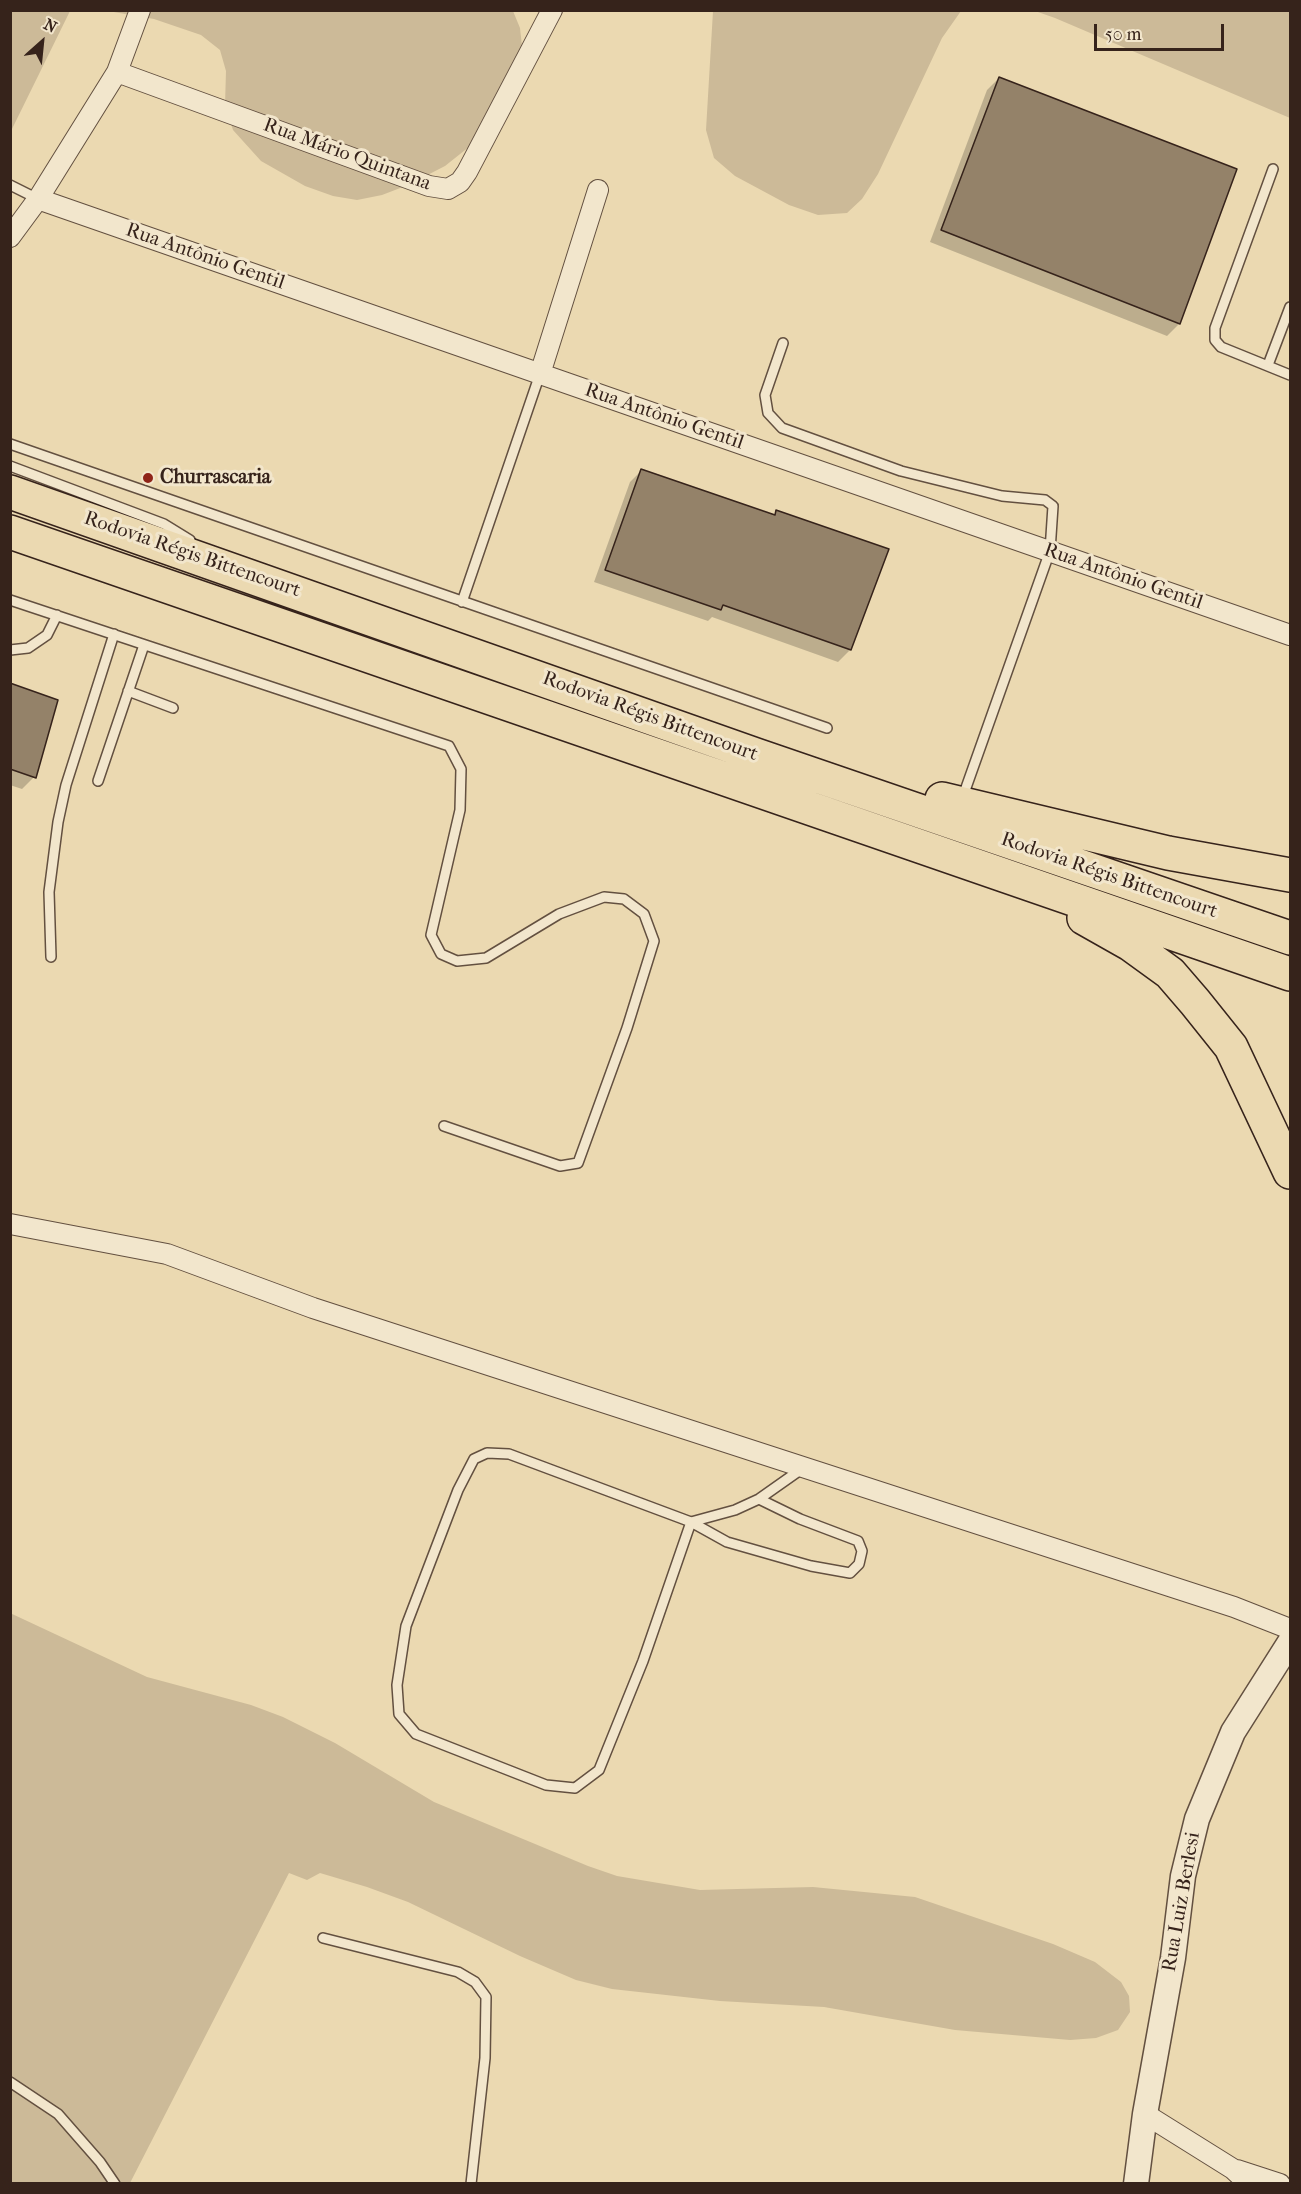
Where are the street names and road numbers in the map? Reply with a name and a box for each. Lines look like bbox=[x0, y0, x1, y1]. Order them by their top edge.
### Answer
street label: Rua Mário Quintana bbox=[260, 114, 434, 196]
street label: Rua Antônio Gentil bbox=[122, 219, 288, 295]
street label: Rua Antônio Gentil bbox=[581, 379, 747, 455]
street label: Rodovia Régis Bittencourt bbox=[81, 507, 303, 603]
street label: Rua Antônio Gentil bbox=[1040, 539, 1206, 615]
street label: Rodovia Régis Bittencourt bbox=[539, 667, 761, 767]
street label: Rodovia Régis Bittencourt bbox=[998, 828, 1220, 924]
street label: Rua Luiz Berlesi bbox=[1158, 1830, 1206, 1974]

